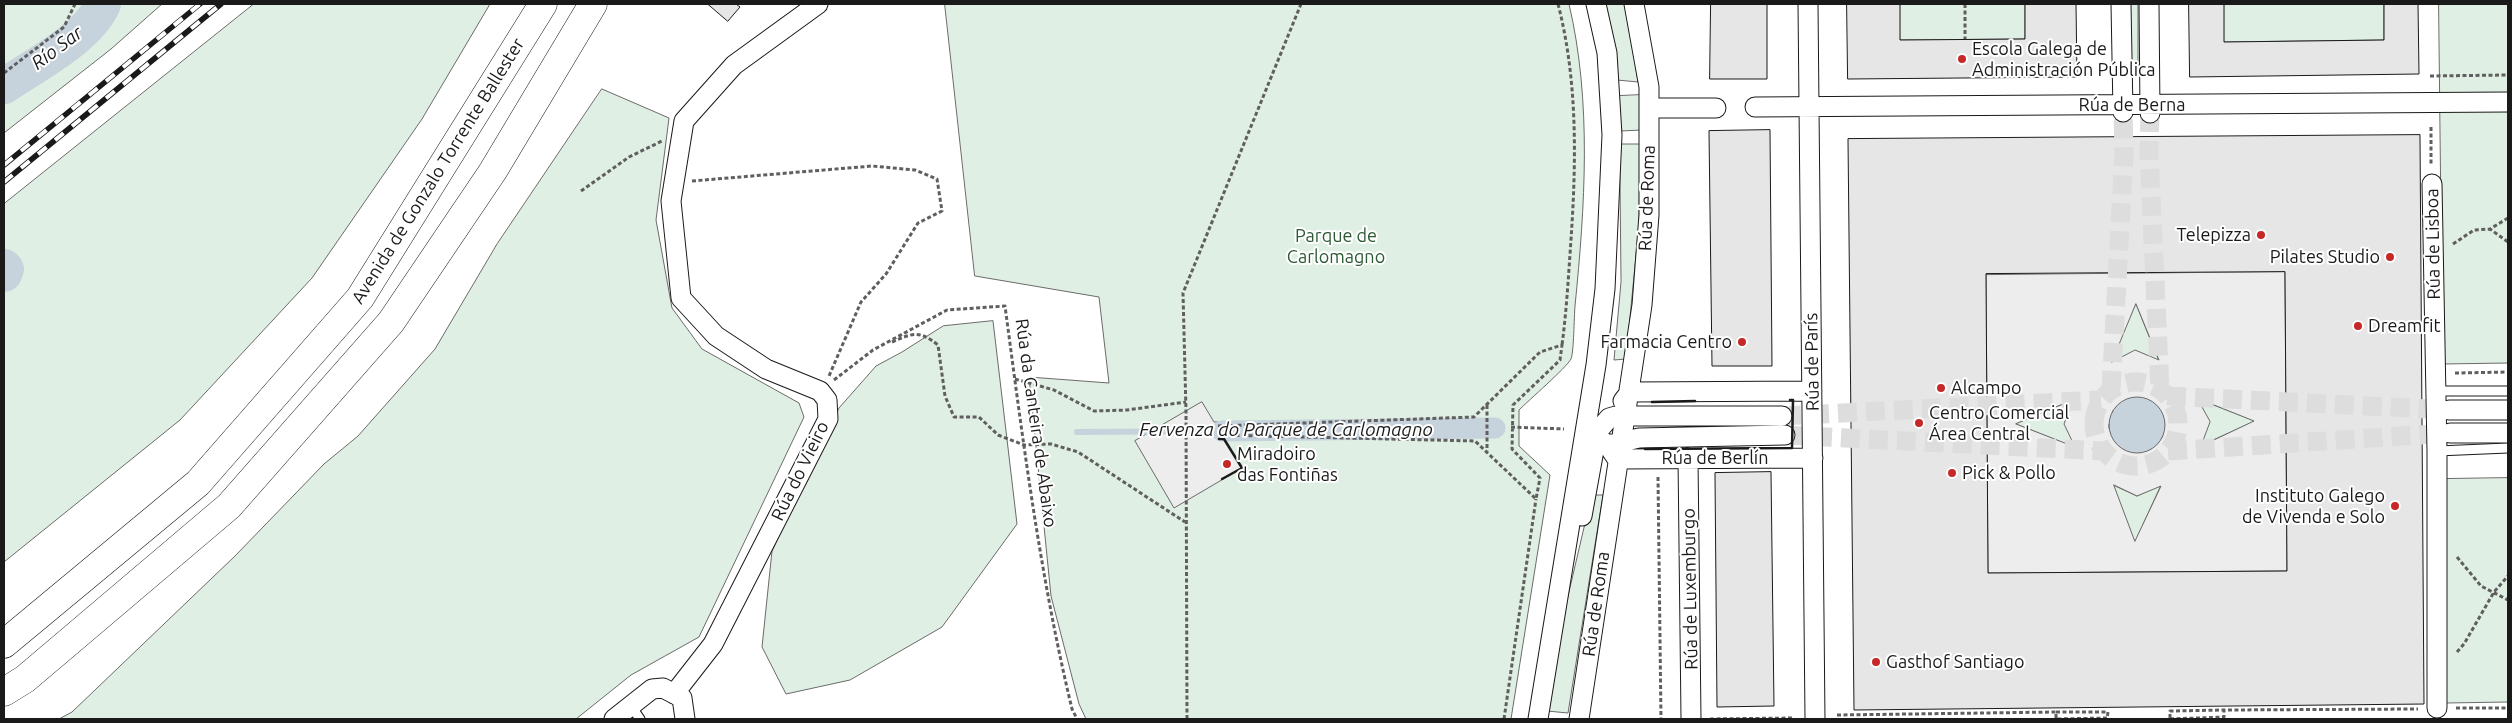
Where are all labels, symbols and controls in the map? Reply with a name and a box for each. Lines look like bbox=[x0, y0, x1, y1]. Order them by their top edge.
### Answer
water label: Río Sar bbox=[27, 21, 87, 75]
street label: Avenida de Gonzalo Torrente Ballester bbox=[347, 34, 529, 308]
place label: Escola Galega de Administración Pública bbox=[1972, 38, 2156, 80]
marker: Escola Galega de Administración Pública bbox=[1956, 53, 1968, 65]
street label: Rúa de Berna bbox=[2078, 94, 2186, 116]
street label: Rúa de Roma bbox=[1634, 145, 1660, 251]
street label: Rúa de Lisboa bbox=[2421, 188, 2445, 300]
place label: Telepizza bbox=[2177, 224, 2251, 246]
park label: Parque de Carlomagno bbox=[1287, 225, 1385, 268]
marker: Telepizza bbox=[2255, 229, 2267, 241]
place label: Pilates Studio bbox=[2270, 246, 2380, 268]
marker: Pilates Studio bbox=[2384, 251, 2396, 263]
street label: Rúa de París bbox=[1800, 313, 1824, 411]
place label: Dreamfit bbox=[2368, 315, 2441, 337]
street label: Rúa da Canteira de Abaixo bbox=[1011, 317, 1061, 529]
marker: Dreamfit bbox=[2352, 320, 2364, 332]
place label: Farmacia Centro bbox=[1601, 331, 1732, 353]
marker: Farmacia Centro bbox=[1736, 336, 1748, 348]
place label: Alcampo bbox=[1951, 377, 2022, 399]
marker: Alcampo bbox=[1935, 382, 1947, 394]
place label: Centro Comercial Área Central bbox=[1929, 402, 2069, 444]
marker: Centro Comercial Área Central bbox=[1913, 417, 1925, 429]
street label: Rúa do Vieiro bbox=[767, 418, 833, 524]
water label: Fervenza do Parque de Carlomagno bbox=[1139, 419, 1433, 441]
place label: Miradoiro das Fontiñas bbox=[1237, 443, 1338, 486]
street label: Rúa de Berlín bbox=[1661, 447, 1769, 469]
marker: Miradoiro das Fontiñas bbox=[1221, 458, 1233, 470]
place label: Pick & Pollo bbox=[1962, 462, 2056, 484]
marker: Pick & Pollo bbox=[1946, 467, 1958, 479]
place label: Instituto Galego de Vivenda e Solo bbox=[2242, 485, 2385, 528]
marker: Instituto Galego de Vivenda e Solo bbox=[2389, 500, 2401, 512]
street label: Rúa de Luxemburgo bbox=[1678, 508, 1702, 670]
street label: Rúa de Roma bbox=[1578, 550, 1614, 658]
place label: Gasthof Santiago bbox=[1886, 651, 2024, 673]
marker: Gasthof Santiago bbox=[1870, 656, 1882, 668]

